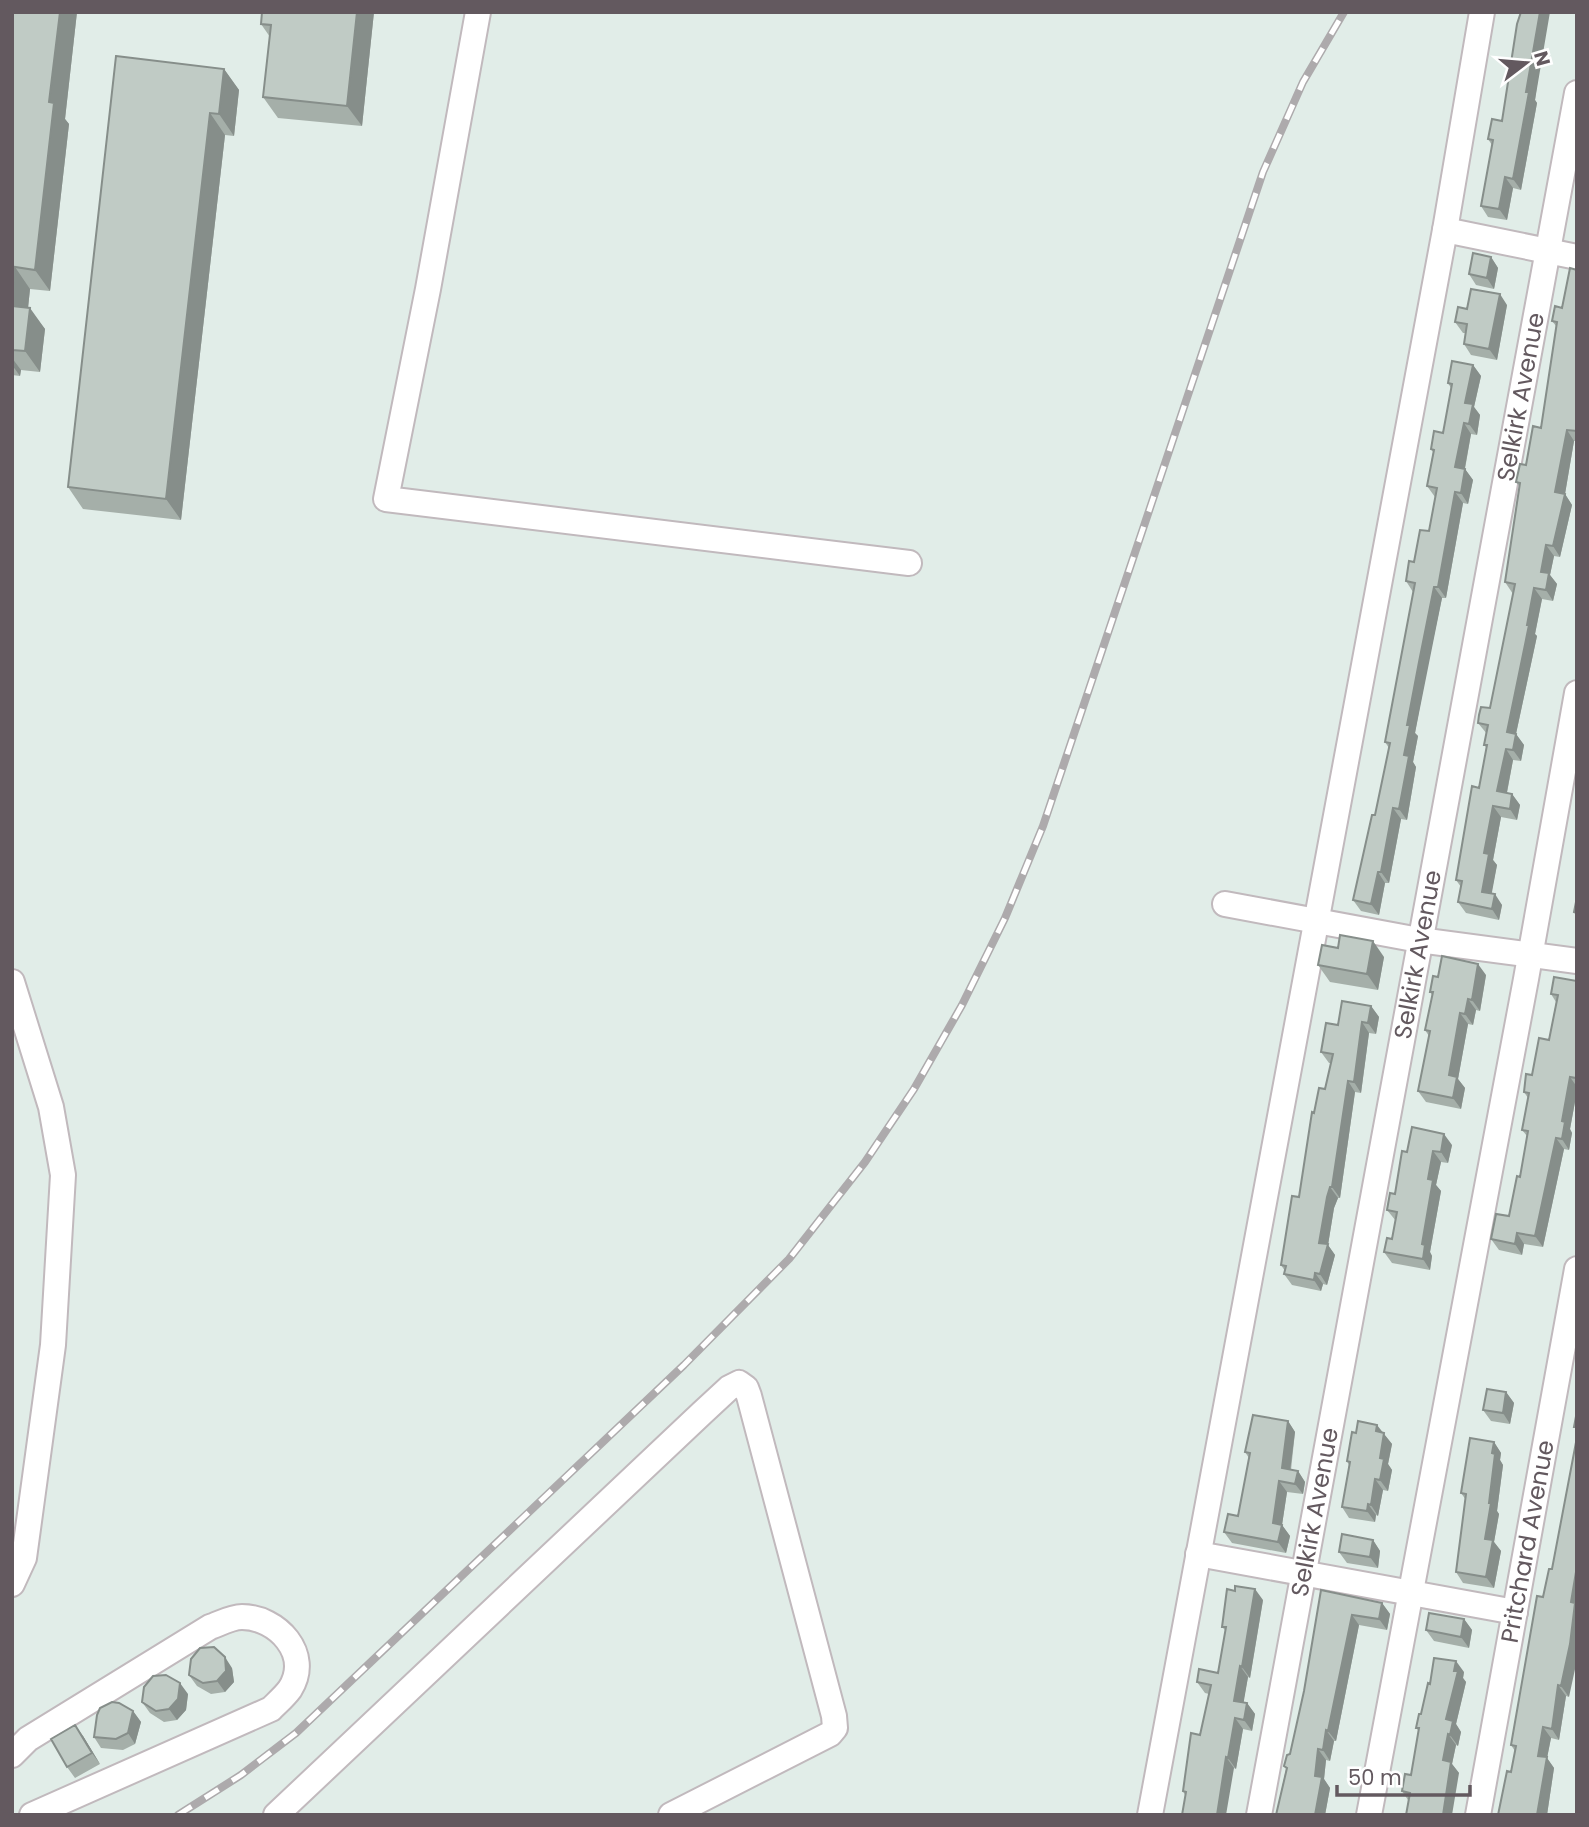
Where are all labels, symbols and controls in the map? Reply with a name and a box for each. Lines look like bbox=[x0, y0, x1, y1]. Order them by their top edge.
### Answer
north arrow bbox=[1491, 28, 1561, 98]
text: N bbox=[1527, 48, 1557, 69]
street label: Selkirk Avenue bbox=[1489, 310, 1552, 484]
street label: Selkirk Avenue bbox=[1386, 867, 1449, 1042]
street label: Selkirk Avenue bbox=[1283, 1425, 1346, 1599]
street label: Pritchard Avenue bbox=[1493, 1437, 1562, 1645]
scale bar bbox=[1337, 1754, 1470, 1798]
text: 50 m bbox=[1348, 1763, 1402, 1792]

